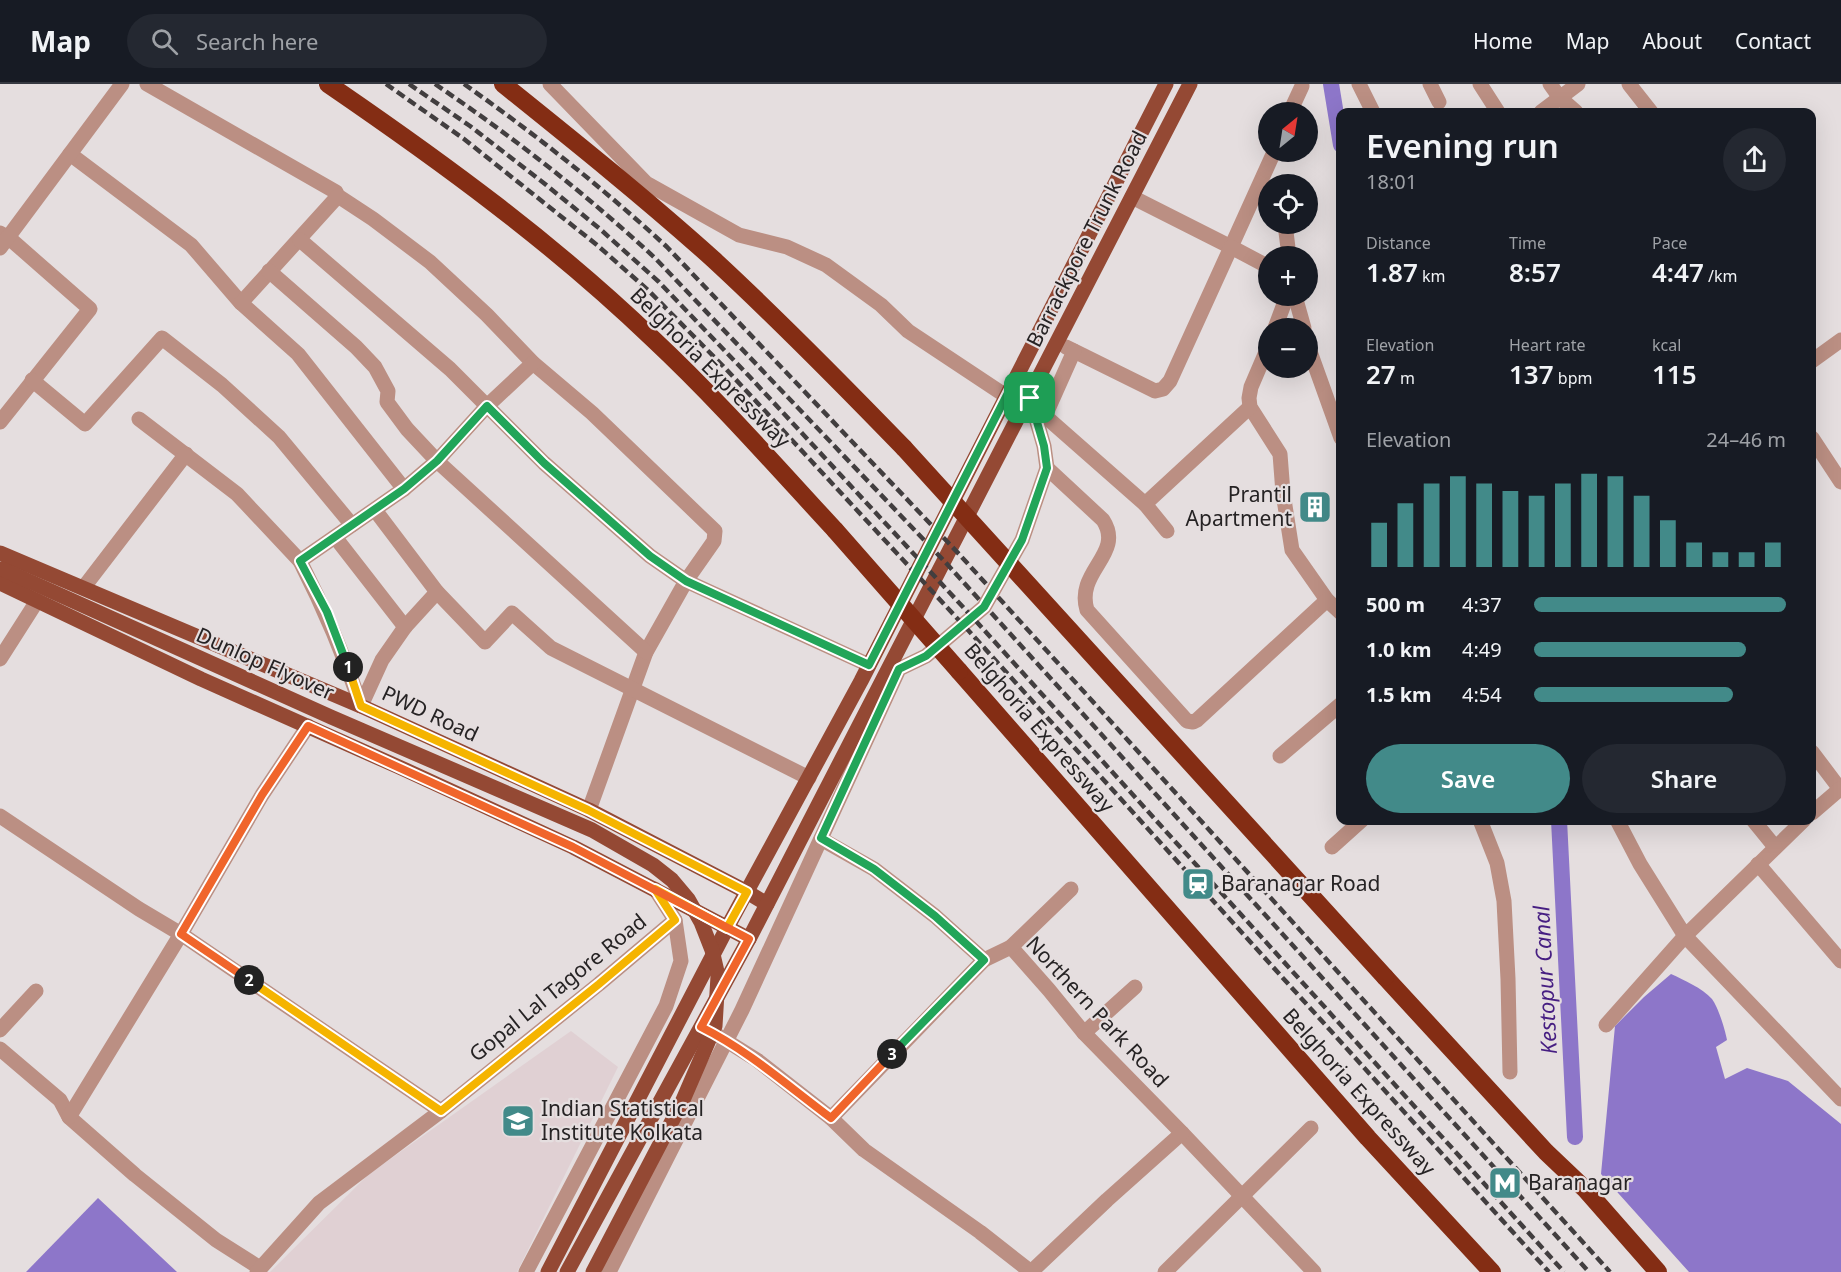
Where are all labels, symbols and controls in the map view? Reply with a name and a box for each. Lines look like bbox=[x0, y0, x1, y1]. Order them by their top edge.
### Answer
search box bbox=[127, 14, 547, 68]
text: Map bbox=[30, 22, 91, 60]
icon: search bbox=[148, 25, 181, 58]
text: Search here bbox=[196, 26, 318, 56]
text: Home bbox=[1473, 27, 1533, 55]
text: Map bbox=[1566, 27, 1609, 55]
text: About bbox=[1642, 27, 1702, 55]
text: Contact bbox=[1735, 27, 1811, 55]
north arrow bbox=[1258, 102, 1318, 162]
map controls bbox=[1258, 102, 1318, 378]
text: Evening run bbox=[1366, 123, 1559, 168]
street label: Barrackpore Trunk Road bbox=[1019, 126, 1153, 351]
button: share bbox=[1723, 128, 1786, 191]
text: 18:01 bbox=[1366, 168, 1417, 195]
button: locate bbox=[1258, 174, 1318, 234]
text: Distance bbox=[1366, 232, 1431, 254]
text: Time bbox=[1509, 232, 1546, 254]
text: Pace bbox=[1652, 232, 1687, 254]
button: + bbox=[1258, 246, 1318, 306]
text: 1.87 bbox=[1366, 254, 1418, 290]
text: 8:57 bbox=[1509, 254, 1561, 290]
text: 4:47 bbox=[1652, 254, 1704, 290]
text: km bbox=[1418, 265, 1445, 287]
text: /km bbox=[1704, 265, 1737, 287]
street label: Belghoria Expressway bbox=[625, 281, 797, 454]
button: − bbox=[1258, 318, 1318, 378]
text: Elevation bbox=[1366, 334, 1434, 356]
text: Heart rate bbox=[1509, 334, 1585, 356]
text: kcal bbox=[1652, 334, 1681, 356]
text: 27 bbox=[1366, 356, 1396, 392]
text: 137 bbox=[1509, 356, 1554, 392]
text: 115 bbox=[1652, 356, 1697, 392]
text: m bbox=[1396, 367, 1415, 389]
text: bpm bbox=[1554, 367, 1592, 389]
pin bbox=[1004, 372, 1055, 423]
icon: arrive bbox=[1013, 381, 1046, 414]
text: Elevation bbox=[1366, 426, 1451, 453]
text: 24–46 m bbox=[1706, 426, 1786, 453]
place label: Prantil Apartment bbox=[1186, 480, 1292, 532]
building icon: Prantil Apartment bbox=[1297, 489, 1333, 525]
text: 500 m bbox=[1366, 591, 1425, 618]
text: 4:37 bbox=[1462, 591, 1502, 618]
street label: Dunlop Flyover bbox=[192, 620, 339, 706]
text: 1.0 km bbox=[1366, 636, 1432, 663]
text: 4:49 bbox=[1462, 636, 1502, 663]
street label: Belghoria Expressway bbox=[958, 637, 1121, 818]
pin: 1 bbox=[333, 652, 363, 682]
text: 1 bbox=[343, 656, 353, 678]
street label: PWD Road bbox=[378, 679, 483, 748]
text: 1.5 km bbox=[1366, 681, 1432, 708]
text: 4:54 bbox=[1462, 681, 1502, 708]
button: Save bbox=[1366, 744, 1570, 813]
button: Share bbox=[1582, 744, 1786, 813]
station icon: Baranagar Road bbox=[1180, 866, 1216, 902]
place label: Baranagar Road bbox=[1221, 869, 1381, 897]
water label: Kestopur Canal bbox=[1525, 904, 1563, 1055]
street label: Gopal Lal Tagore Road bbox=[463, 907, 652, 1068]
street label: Northern Park Road bbox=[1020, 930, 1175, 1093]
pin: 2 bbox=[234, 965, 264, 995]
text: 2 bbox=[244, 969, 254, 991]
street label: Belghoria Expressway bbox=[1277, 1002, 1443, 1181]
pin: 3 bbox=[877, 1039, 907, 1069]
text: 3 bbox=[887, 1043, 897, 1065]
place label: Indian Statistical Institute Kolkata bbox=[541, 1094, 704, 1146]
school or university icon: Indian Statistical Institute Kolkata bbox=[500, 1103, 536, 1139]
metro station icon: Baranagar bbox=[1487, 1165, 1523, 1201]
place label: Baranagar bbox=[1528, 1168, 1632, 1196]

